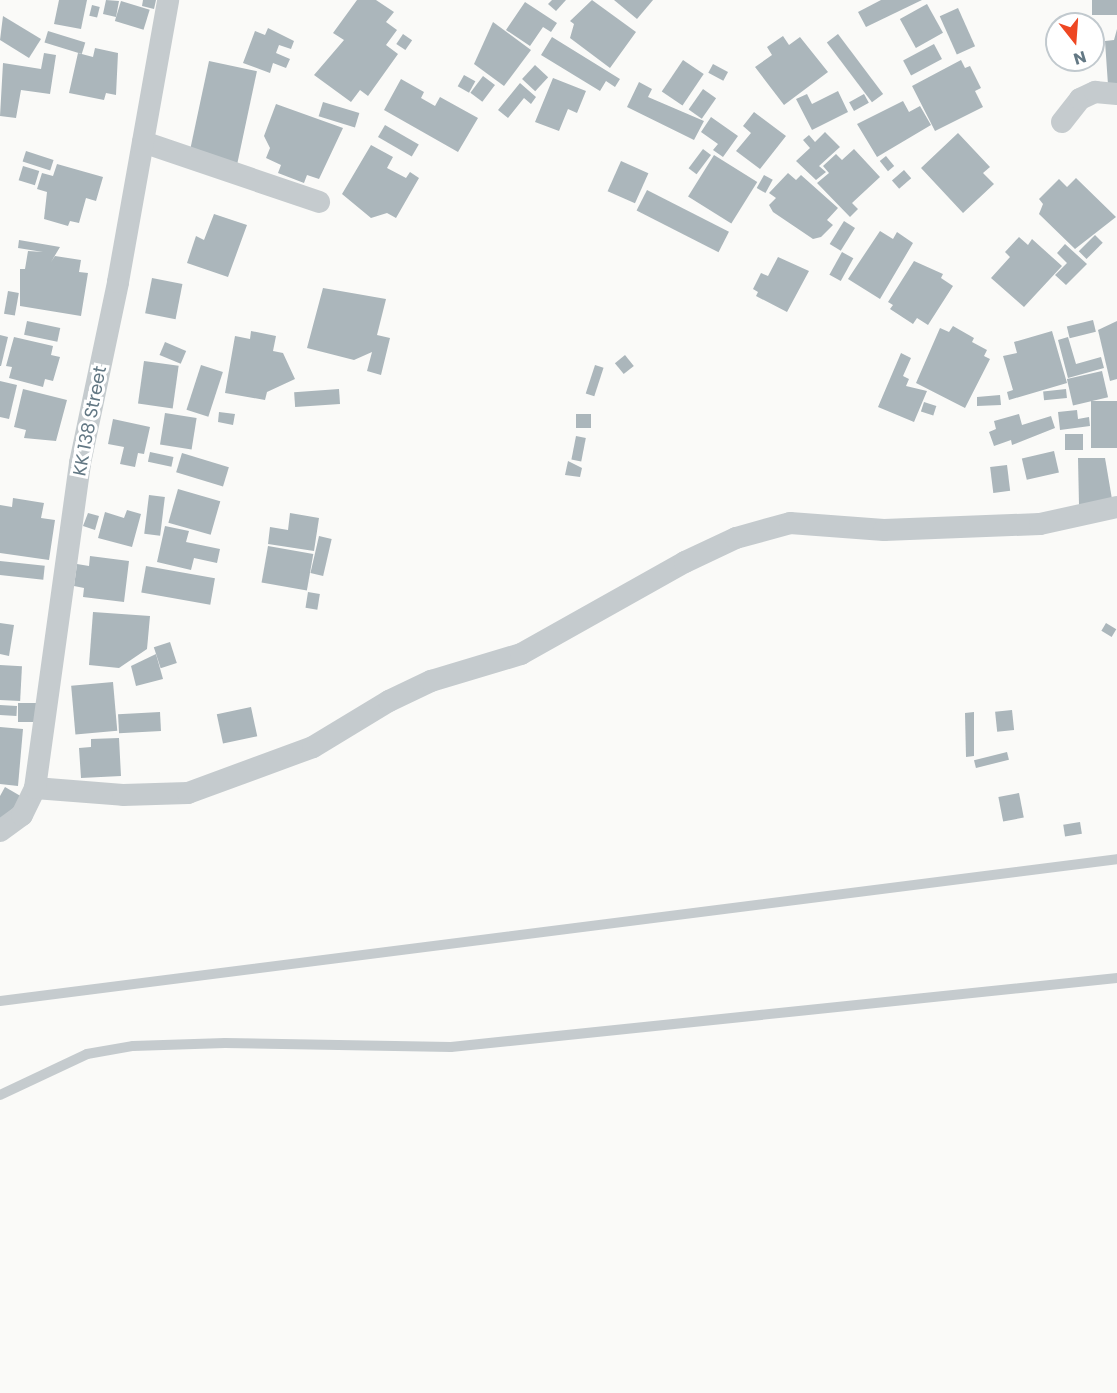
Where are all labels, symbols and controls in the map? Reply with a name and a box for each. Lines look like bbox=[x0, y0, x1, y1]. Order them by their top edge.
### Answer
north arrow bbox=[1045, 12, 1105, 72]
text: N bbox=[1071, 45, 1089, 71]
street label: KK 138 Street bbox=[69, 364, 111, 478]

